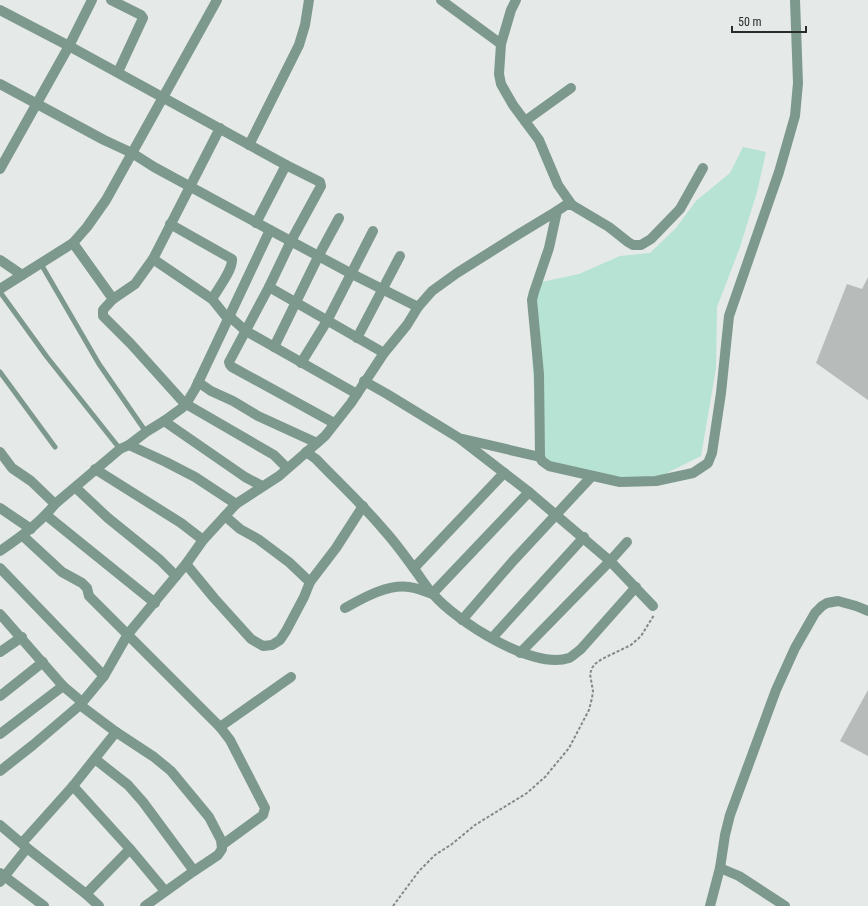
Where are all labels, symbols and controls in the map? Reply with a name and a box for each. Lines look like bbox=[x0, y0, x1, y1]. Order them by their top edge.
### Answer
scale bar bbox=[732, 8, 806, 34]
text: 50 m bbox=[738, 15, 762, 29]

